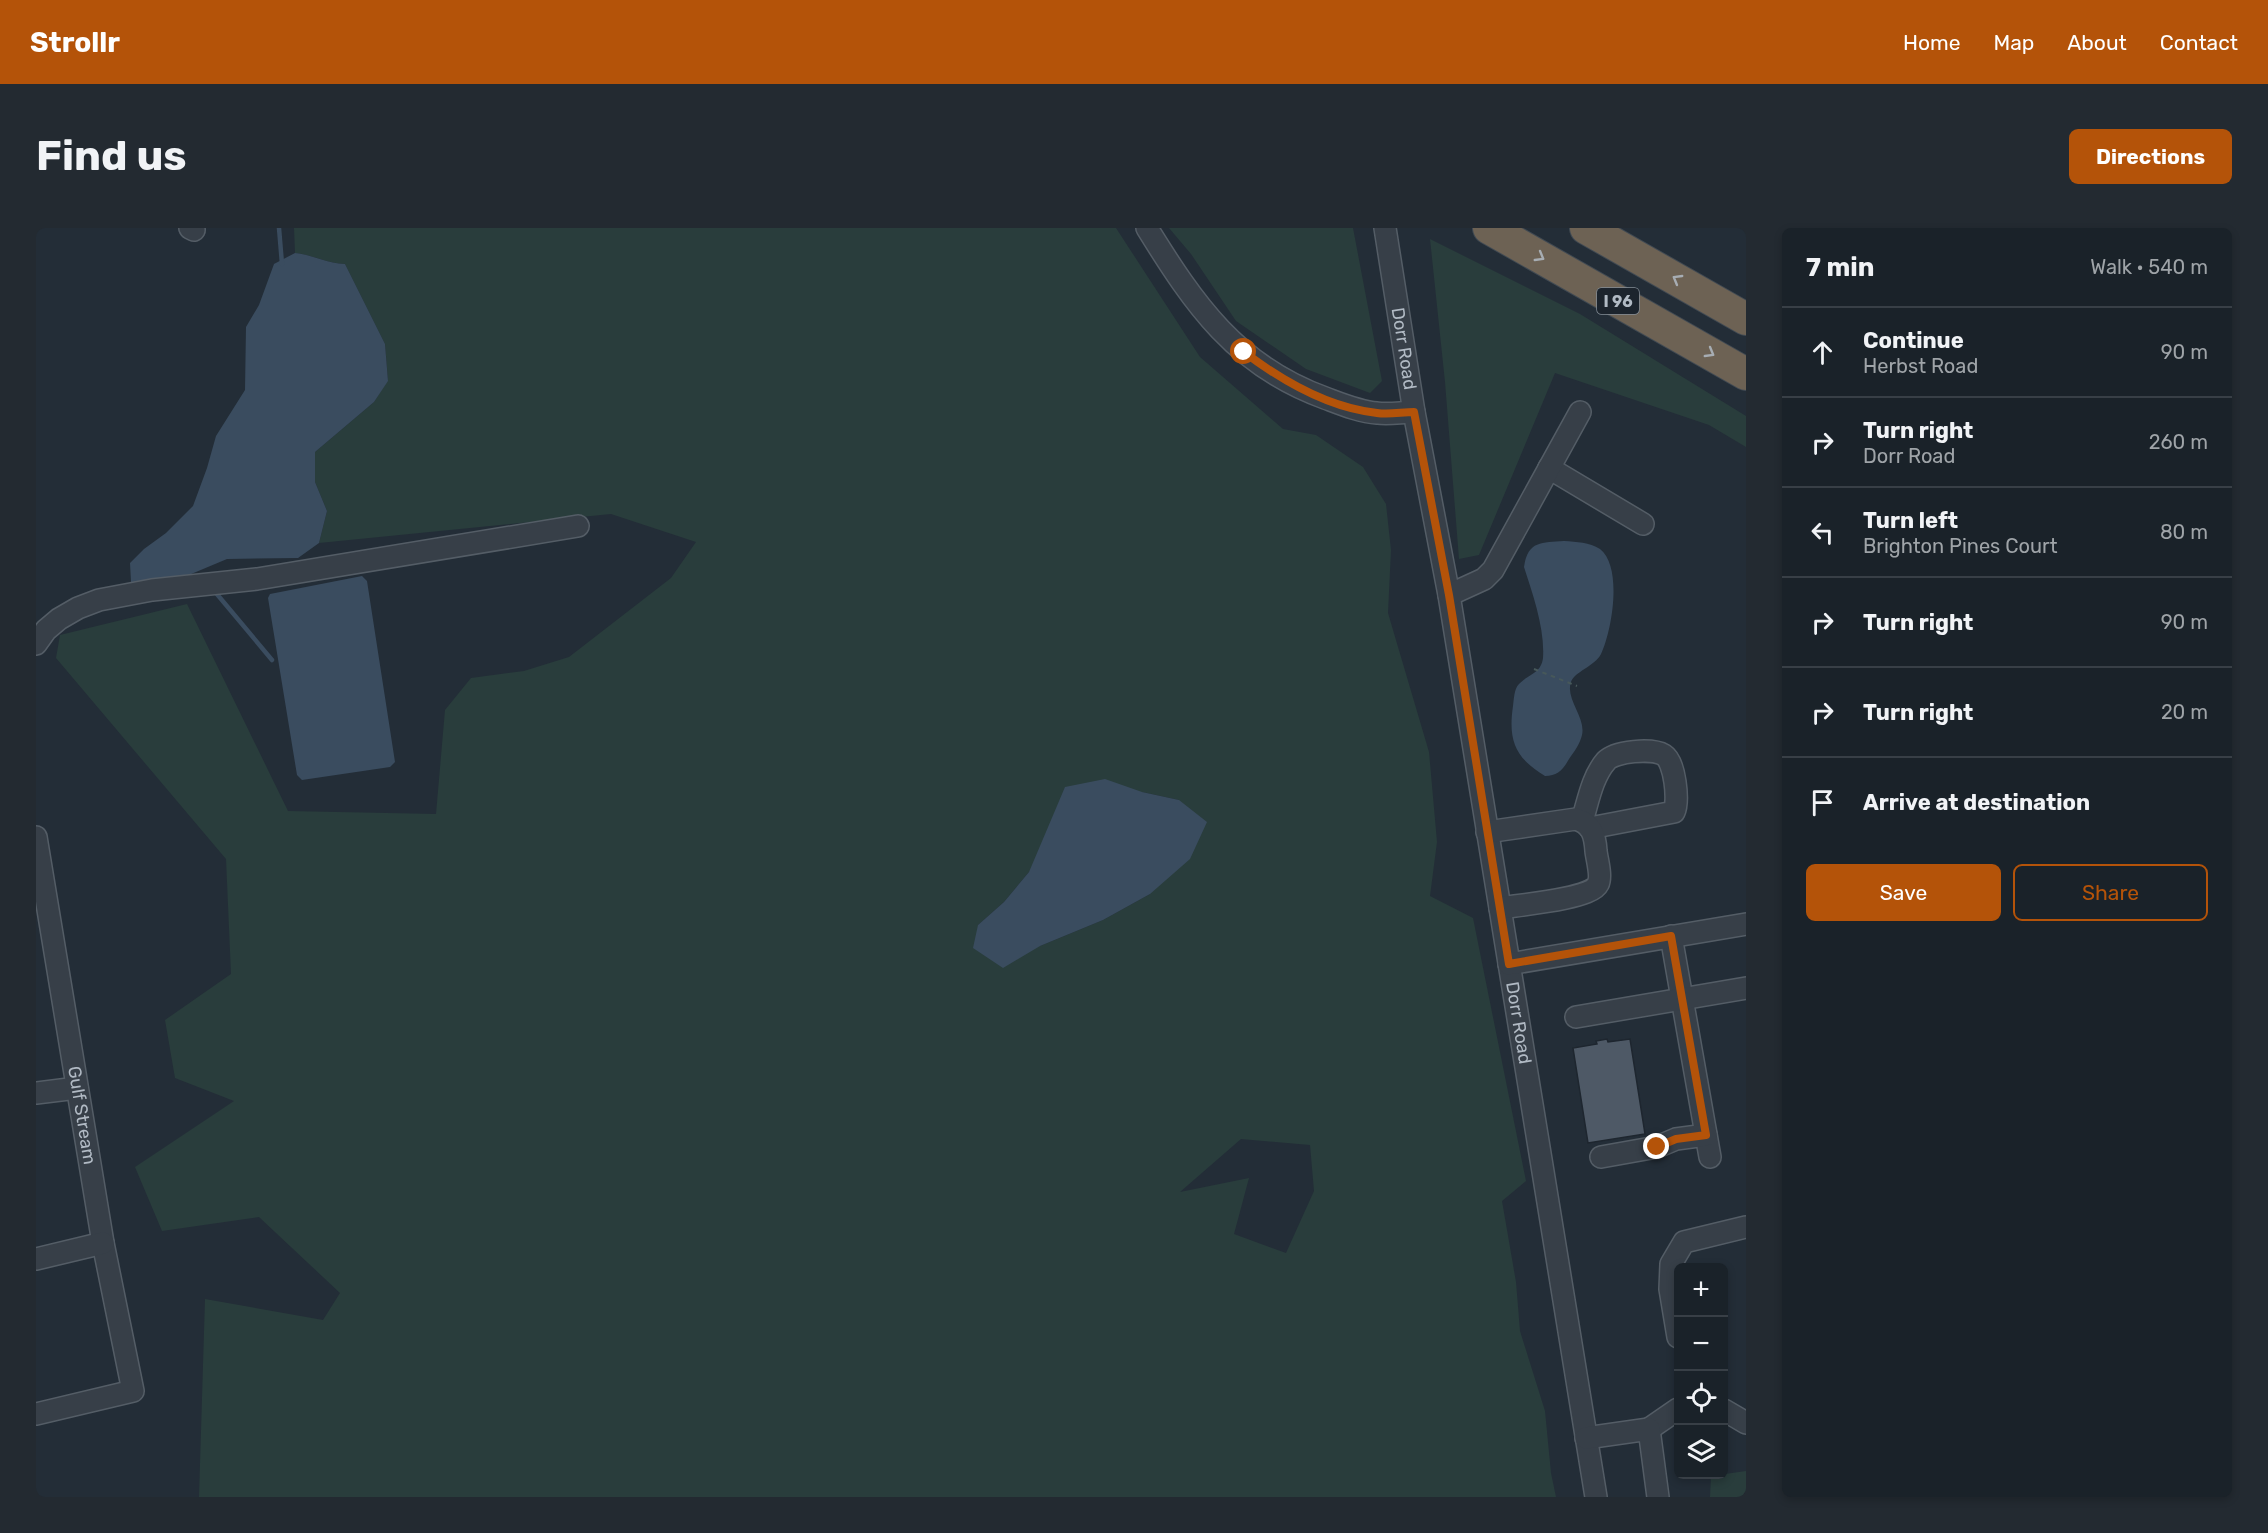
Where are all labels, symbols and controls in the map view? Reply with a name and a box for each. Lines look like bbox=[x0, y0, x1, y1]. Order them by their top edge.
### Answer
text: Strollr bbox=[30, 26, 120, 59]
text: Home bbox=[1903, 30, 1960, 55]
text: Map bbox=[1993, 30, 2034, 55]
text: About bbox=[2067, 30, 2127, 55]
text: Contact bbox=[2160, 30, 2238, 55]
button: Directions bbox=[2069, 129, 2232, 184]
text: Find us bbox=[36, 131, 187, 181]
one-way arrow bbox=[1534, 250, 1544, 261]
text: 7 min bbox=[1806, 252, 1874, 283]
text: Walk · 540 m bbox=[2090, 255, 2208, 279]
one-way arrow bbox=[1673, 275, 1683, 287]
road number: I 96 bbox=[1597, 288, 1639, 314]
street label: Dorr Road bbox=[1387, 306, 1421, 391]
text: Continue bbox=[1863, 327, 1964, 354]
icon: ahead bbox=[1806, 336, 1839, 369]
route start bbox=[1230, 338, 1256, 364]
text: 90 m bbox=[2161, 340, 2208, 364]
one-way arrow bbox=[1703, 346, 1714, 357]
text: Herbst Road bbox=[1863, 354, 1978, 378]
text: Turn right bbox=[1863, 417, 1973, 444]
icon: right bbox=[1806, 426, 1839, 459]
text: 260 m bbox=[2149, 430, 2208, 454]
text: Dorr Road bbox=[1863, 444, 1955, 468]
text: Turn left bbox=[1863, 507, 1958, 534]
icon: left bbox=[1806, 516, 1839, 549]
text: 80 m bbox=[2160, 520, 2208, 544]
text: Brighton Pines Court bbox=[1863, 534, 2057, 558]
icon: right bbox=[1806, 606, 1839, 639]
text: Turn right bbox=[1863, 609, 1973, 636]
text: 90 m bbox=[2161, 610, 2208, 634]
icon: right bbox=[1806, 696, 1839, 729]
text: Turn right bbox=[1863, 699, 1973, 726]
text: 20 m bbox=[2161, 700, 2208, 724]
icon: arrive bbox=[1806, 786, 1839, 819]
text: Arrive at destination bbox=[1863, 789, 2090, 816]
button: Save bbox=[1806, 864, 2001, 921]
button: Share bbox=[2013, 864, 2208, 921]
street label: Dorr Road bbox=[1501, 980, 1536, 1066]
street label: Gulf Stream bbox=[63, 1064, 101, 1166]
route end bbox=[1643, 1133, 1669, 1159]
map controls bbox=[1674, 1263, 1728, 1479]
button: + bbox=[1674, 1263, 1728, 1317]
button: − bbox=[1674, 1317, 1728, 1371]
button: locate bbox=[1674, 1371, 1728, 1425]
button: layers bbox=[1674, 1425, 1728, 1479]

